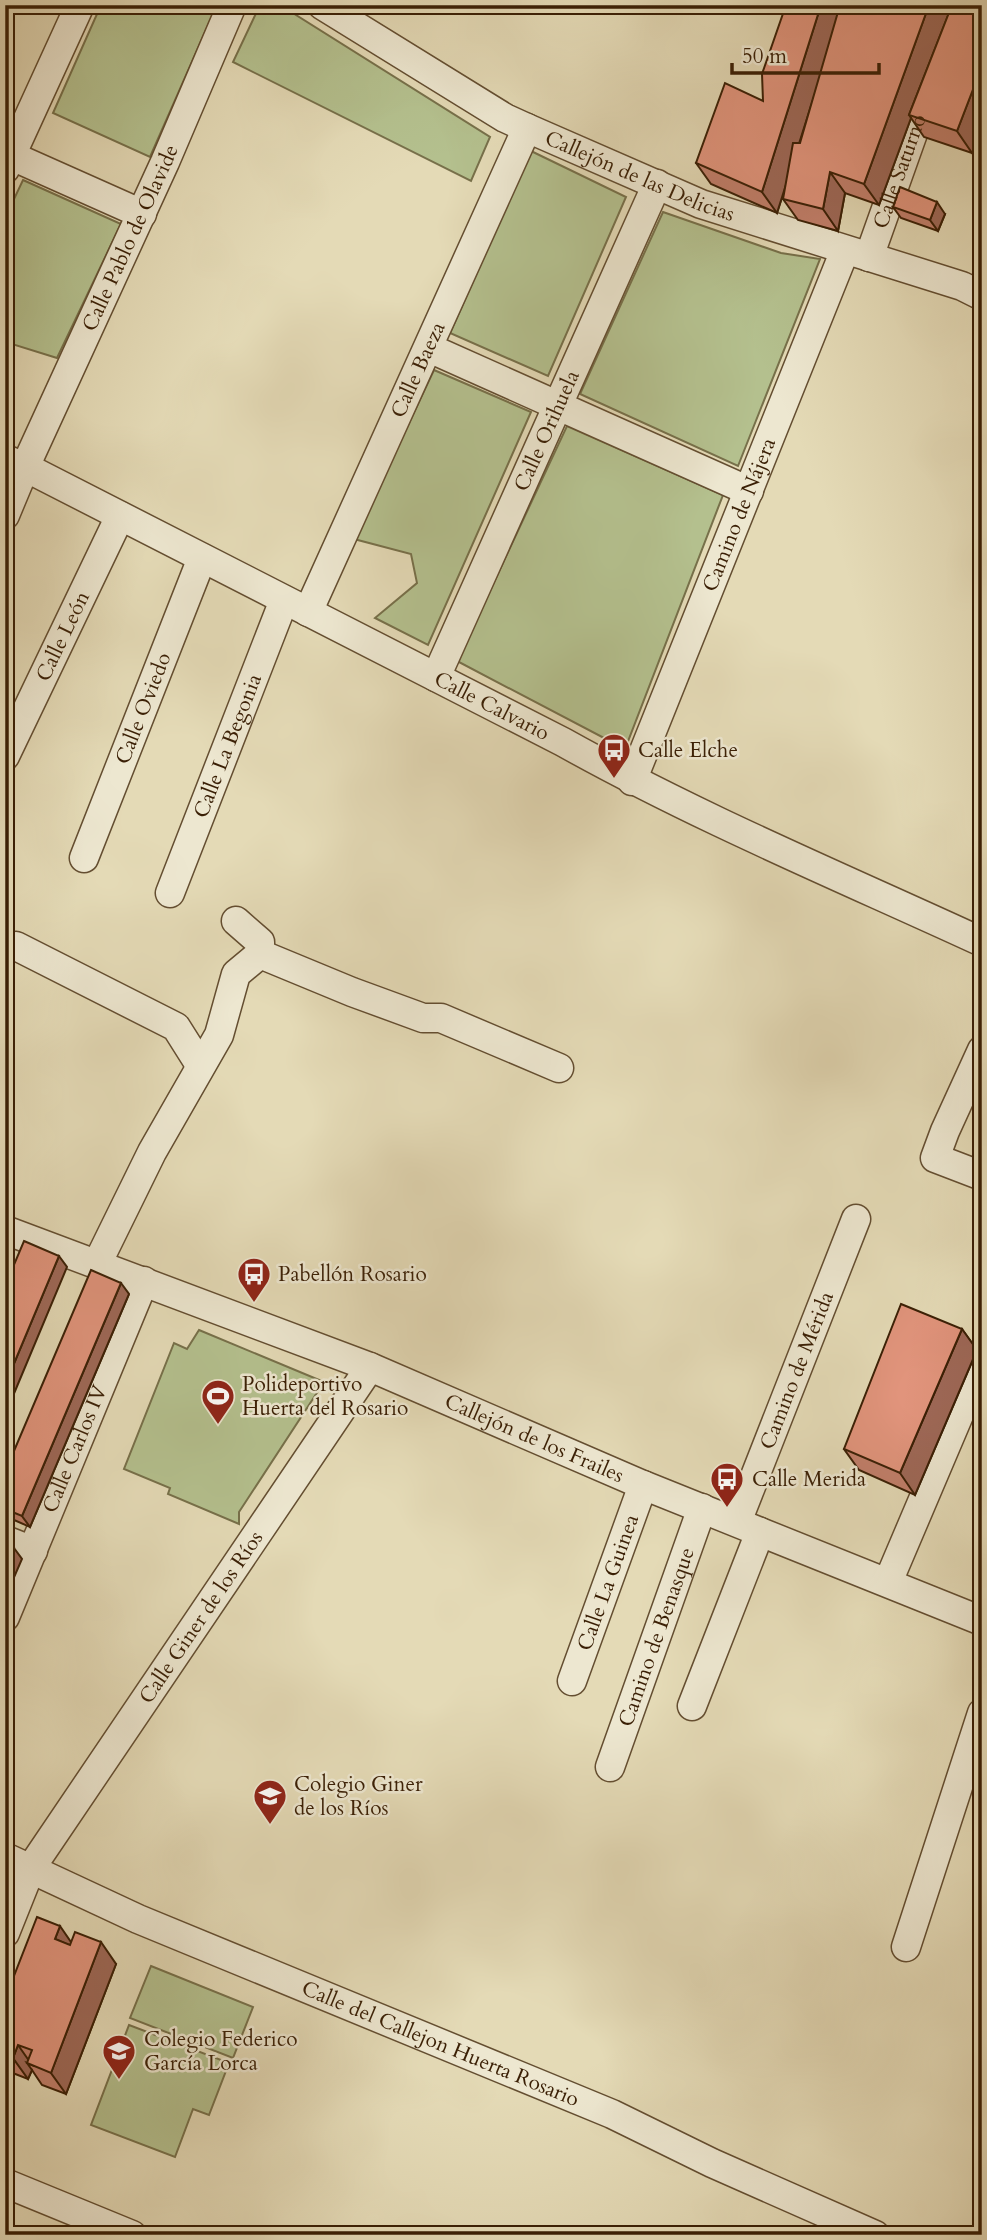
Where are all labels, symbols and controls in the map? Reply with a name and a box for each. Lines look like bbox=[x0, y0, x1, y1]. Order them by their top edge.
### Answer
scale bar bbox=[732, 32, 878, 76]
text: 50 m bbox=[742, 42, 787, 71]
street label: Calle Saturno bbox=[866, 110, 933, 233]
street label: Callejón de las Delicias bbox=[541, 123, 738, 228]
street label: Calle Pablo de Olavide bbox=[75, 140, 185, 336]
street label: Calle Baeza bbox=[383, 317, 452, 422]
street label: Calle Orihuela bbox=[507, 365, 586, 496]
street label: Camino de Nájera bbox=[695, 433, 783, 596]
street label: Calle León bbox=[29, 586, 96, 686]
street label: Calle Oviedo bbox=[108, 648, 178, 768]
street label: Calle Calvario bbox=[429, 664, 555, 747]
street label: Calle La Begonia bbox=[186, 670, 268, 822]
bus stop icon: Calle Elche bbox=[595, 731, 633, 780]
place label: Calle Elche bbox=[638, 736, 738, 765]
bus stop icon: Pabellón Rosario bbox=[235, 1255, 273, 1304]
place label: Pabellón Rosario bbox=[278, 1260, 427, 1289]
street label: Camino de Mérida bbox=[753, 1287, 841, 1453]
place label: Polideportivo Huerta del Rosario bbox=[242, 1370, 408, 1423]
sports icon: Polideportivo Huerta del Rosario bbox=[199, 1377, 237, 1426]
street label: Calle Carlos IV bbox=[35, 1380, 114, 1517]
street label: Callejón de los Frailes bbox=[440, 1387, 629, 1490]
bus stop icon: Calle Merida bbox=[708, 1460, 746, 1509]
place label: Calle Merida bbox=[752, 1465, 866, 1494]
street label: Calle La Guinea bbox=[570, 1510, 646, 1654]
street label: Calle Giner de los Ríos bbox=[132, 1525, 270, 1709]
street label: Camino de Benasque bbox=[611, 1543, 701, 1731]
place label: Colegio Giner de los Ríos bbox=[294, 1770, 423, 1823]
school or university icon: Colegio Giner de los Ríos bbox=[251, 1777, 289, 1826]
street label: Calle del Callejon Huerta Rosario bbox=[298, 1973, 584, 2114]
place label: Colegio Federico García Lorca bbox=[144, 2025, 298, 2078]
school or university icon: Colegio Federico García Lorca bbox=[100, 2032, 138, 2081]

